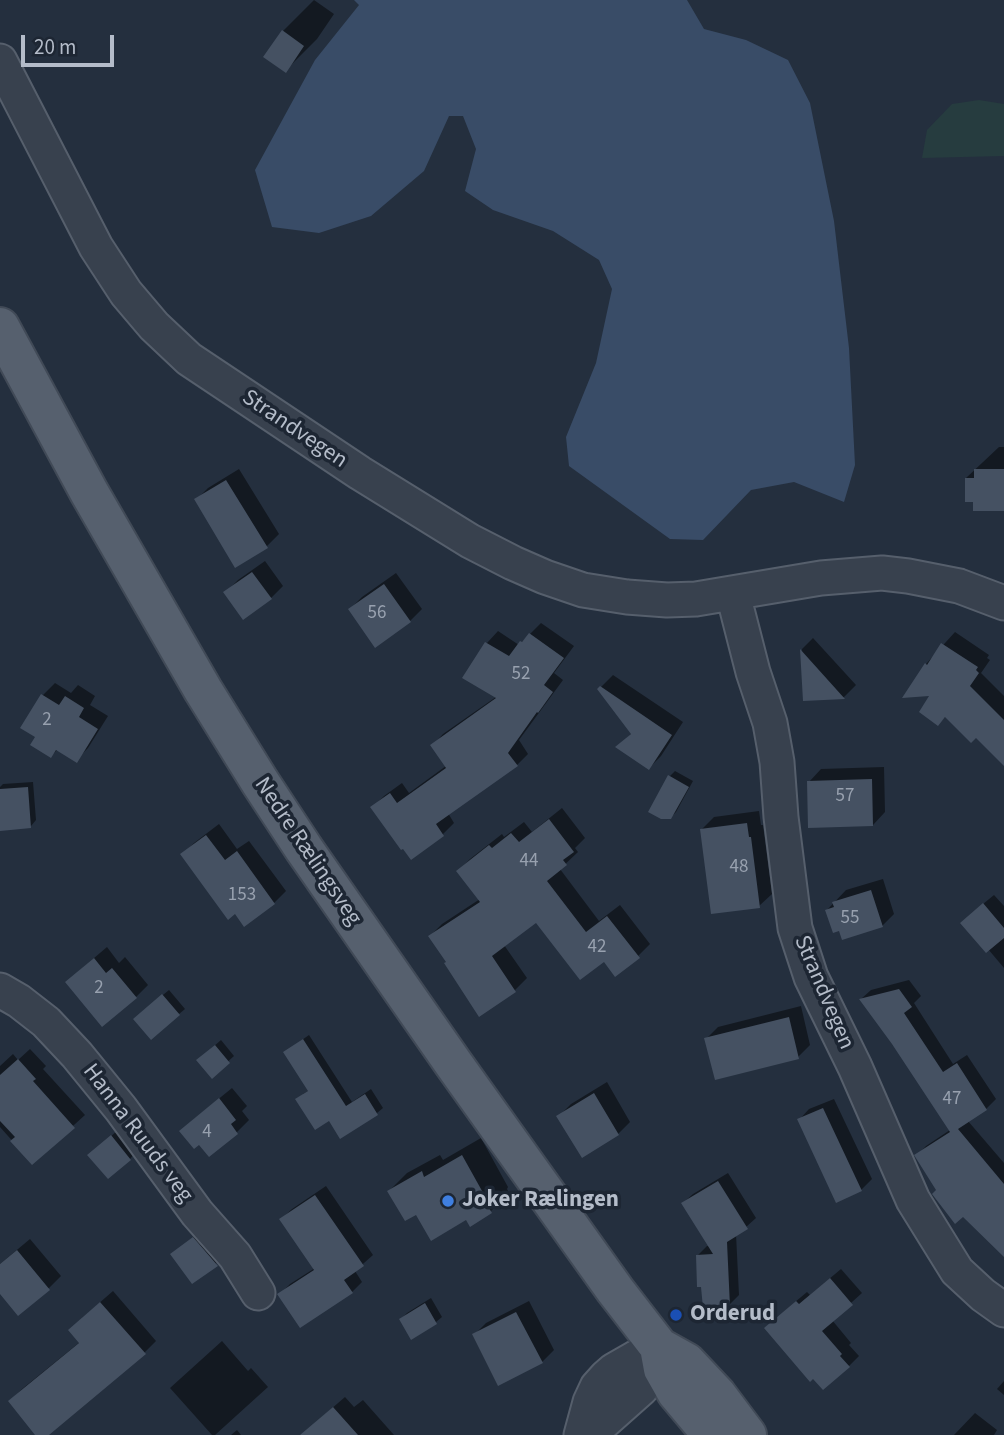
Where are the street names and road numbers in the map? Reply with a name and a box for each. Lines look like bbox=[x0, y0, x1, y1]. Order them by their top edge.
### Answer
street label: Strandvegen bbox=[236, 385, 352, 475]
street label: Nedre Rælingsveg bbox=[247, 773, 367, 931]
street label: Strandvegen bbox=[787, 932, 859, 1054]
street label: Hanna Ruuds veg bbox=[76, 1059, 198, 1209]

